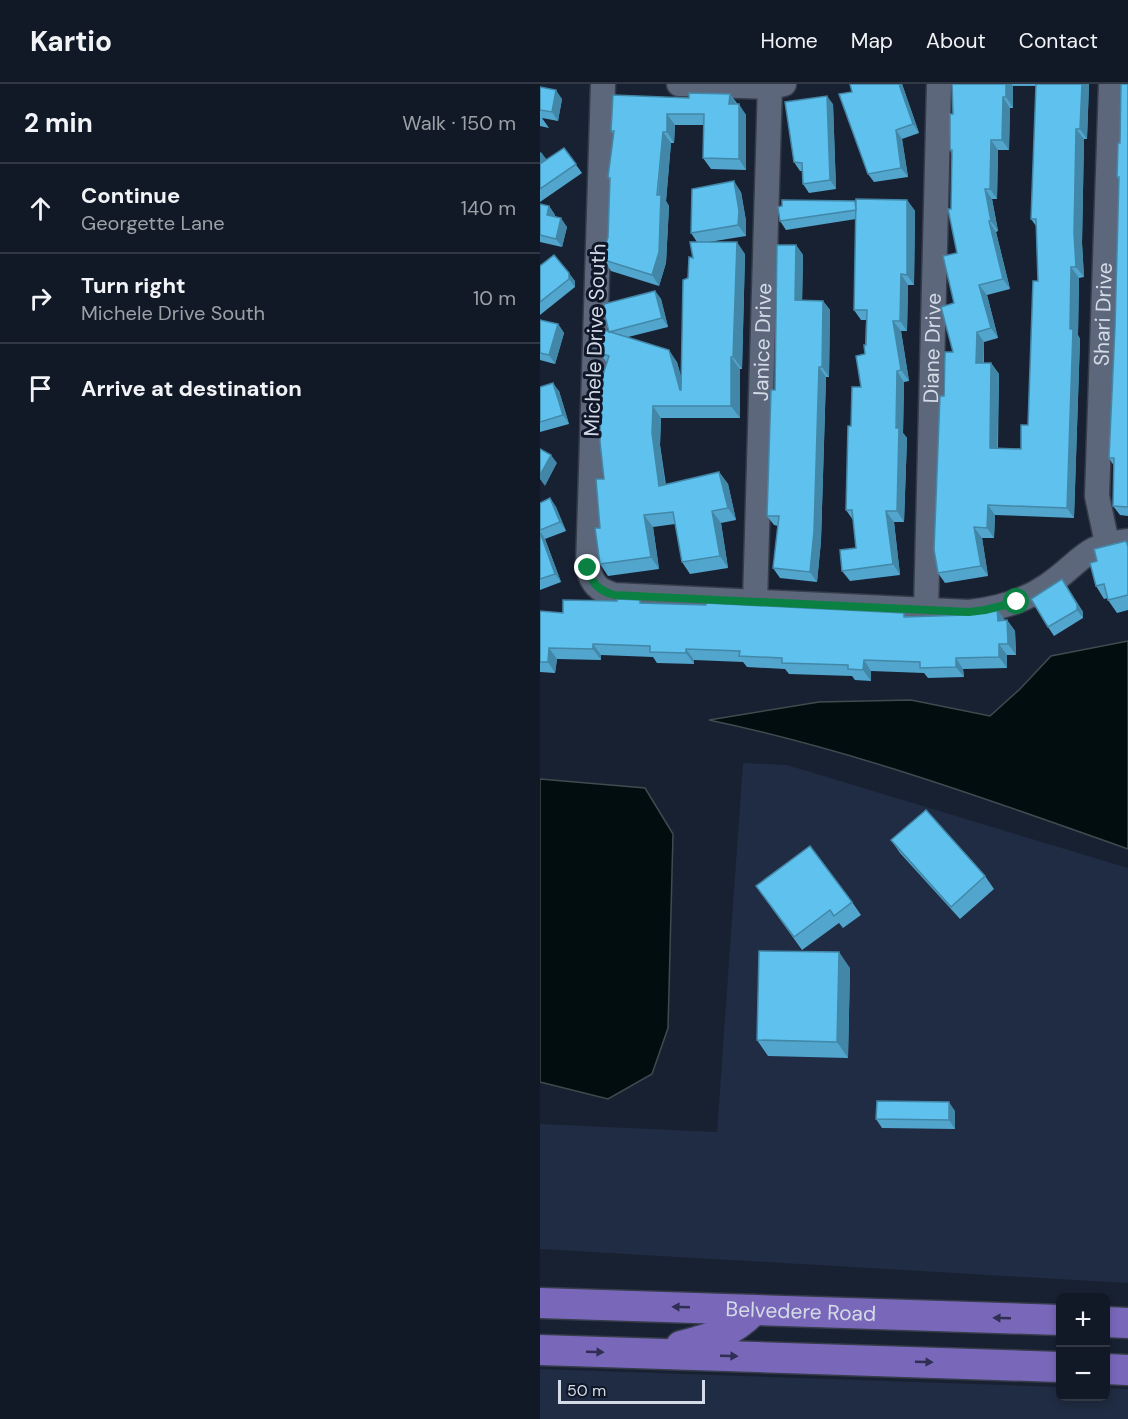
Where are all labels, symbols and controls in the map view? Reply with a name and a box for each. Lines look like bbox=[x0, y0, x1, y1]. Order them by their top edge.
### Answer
text: Kartio bbox=[30, 23, 112, 60]
text: Home bbox=[760, 27, 818, 55]
text: Map bbox=[851, 27, 893, 55]
text: About bbox=[926, 27, 986, 55]
text: Contact bbox=[1019, 27, 1098, 55]
text: 2 min bbox=[24, 106, 93, 140]
text: Walk · 150 m bbox=[402, 110, 516, 136]
text: Continue bbox=[81, 181, 180, 210]
icon: ahead bbox=[24, 192, 57, 225]
text: 140 m bbox=[461, 195, 516, 221]
text: Georgette Lane bbox=[81, 210, 225, 236]
street label: Michele Drive South bbox=[578, 243, 612, 437]
street label: Shari Drive bbox=[1087, 262, 1119, 367]
text: Turn right bbox=[81, 271, 186, 300]
icon: right bbox=[24, 282, 57, 315]
street label: Janice Drive bbox=[747, 282, 778, 402]
text: 10 m bbox=[473, 285, 516, 311]
street label: Diane Drive bbox=[917, 293, 948, 404]
text: Michele Drive South bbox=[81, 300, 265, 326]
icon: arrive bbox=[24, 372, 57, 405]
text: Arrive at destination bbox=[81, 374, 302, 403]
route end bbox=[574, 554, 600, 580]
route start bbox=[1003, 588, 1029, 614]
map controls bbox=[1056, 1293, 1110, 1401]
button: + bbox=[1056, 1293, 1110, 1347]
street label: Belvedere Road bbox=[725, 1295, 877, 1328]
one-way arrow bbox=[671, 1303, 690, 1312]
one-way arrow bbox=[993, 1314, 1012, 1323]
one-way arrow bbox=[585, 1347, 604, 1357]
button: − bbox=[1056, 1347, 1110, 1401]
one-way arrow bbox=[719, 1351, 738, 1361]
one-way arrow bbox=[914, 1358, 933, 1367]
scale bar bbox=[558, 1377, 705, 1404]
text: 50 m bbox=[567, 1380, 606, 1401]

